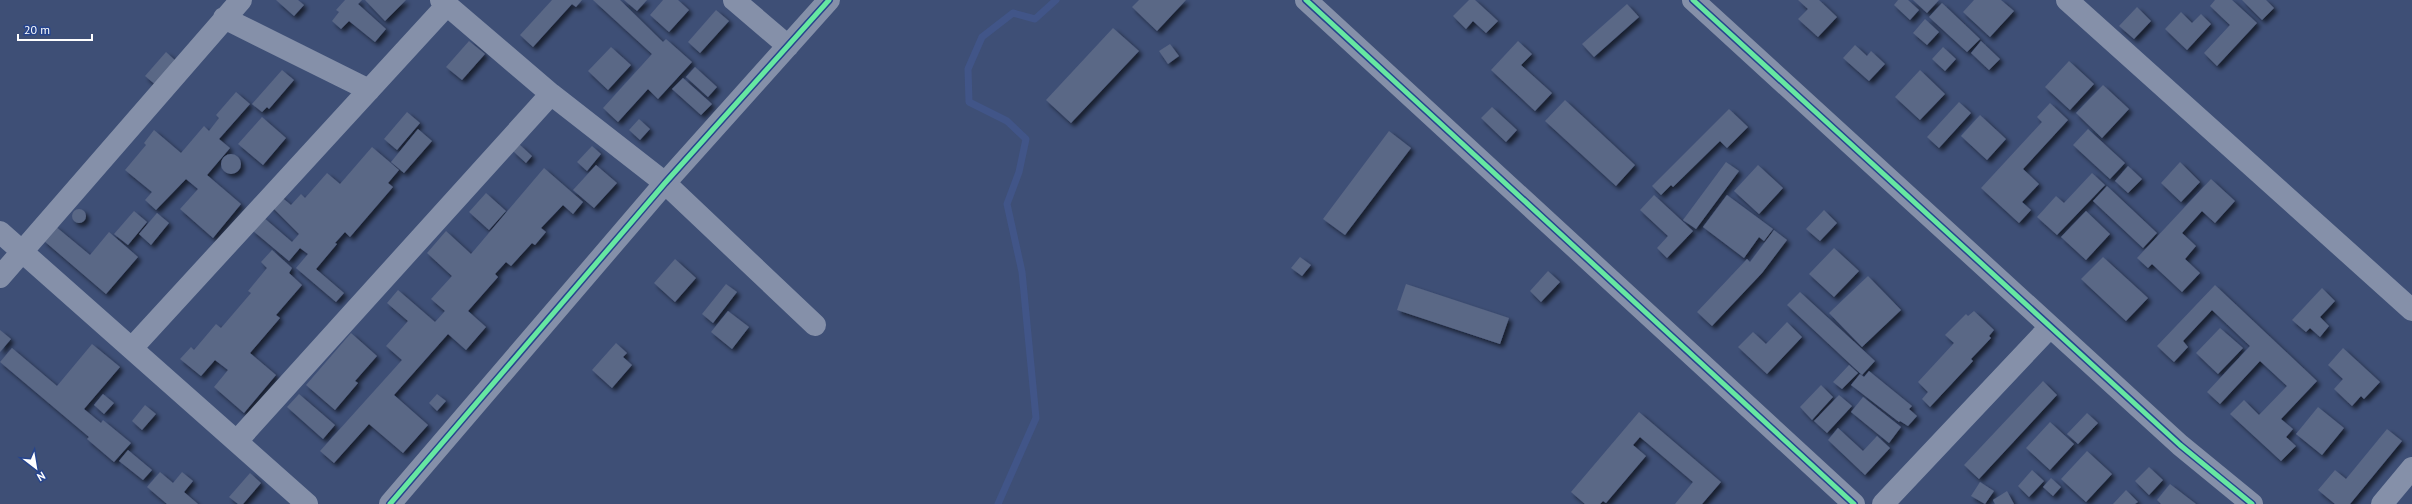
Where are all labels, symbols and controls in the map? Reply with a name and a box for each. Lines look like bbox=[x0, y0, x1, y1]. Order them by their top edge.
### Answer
scale bar bbox=[18, 16, 92, 42]
text: 20 m bbox=[24, 22, 50, 37]
north arrow bbox=[16, 448, 56, 488]
text: N bbox=[34, 469, 48, 484]

